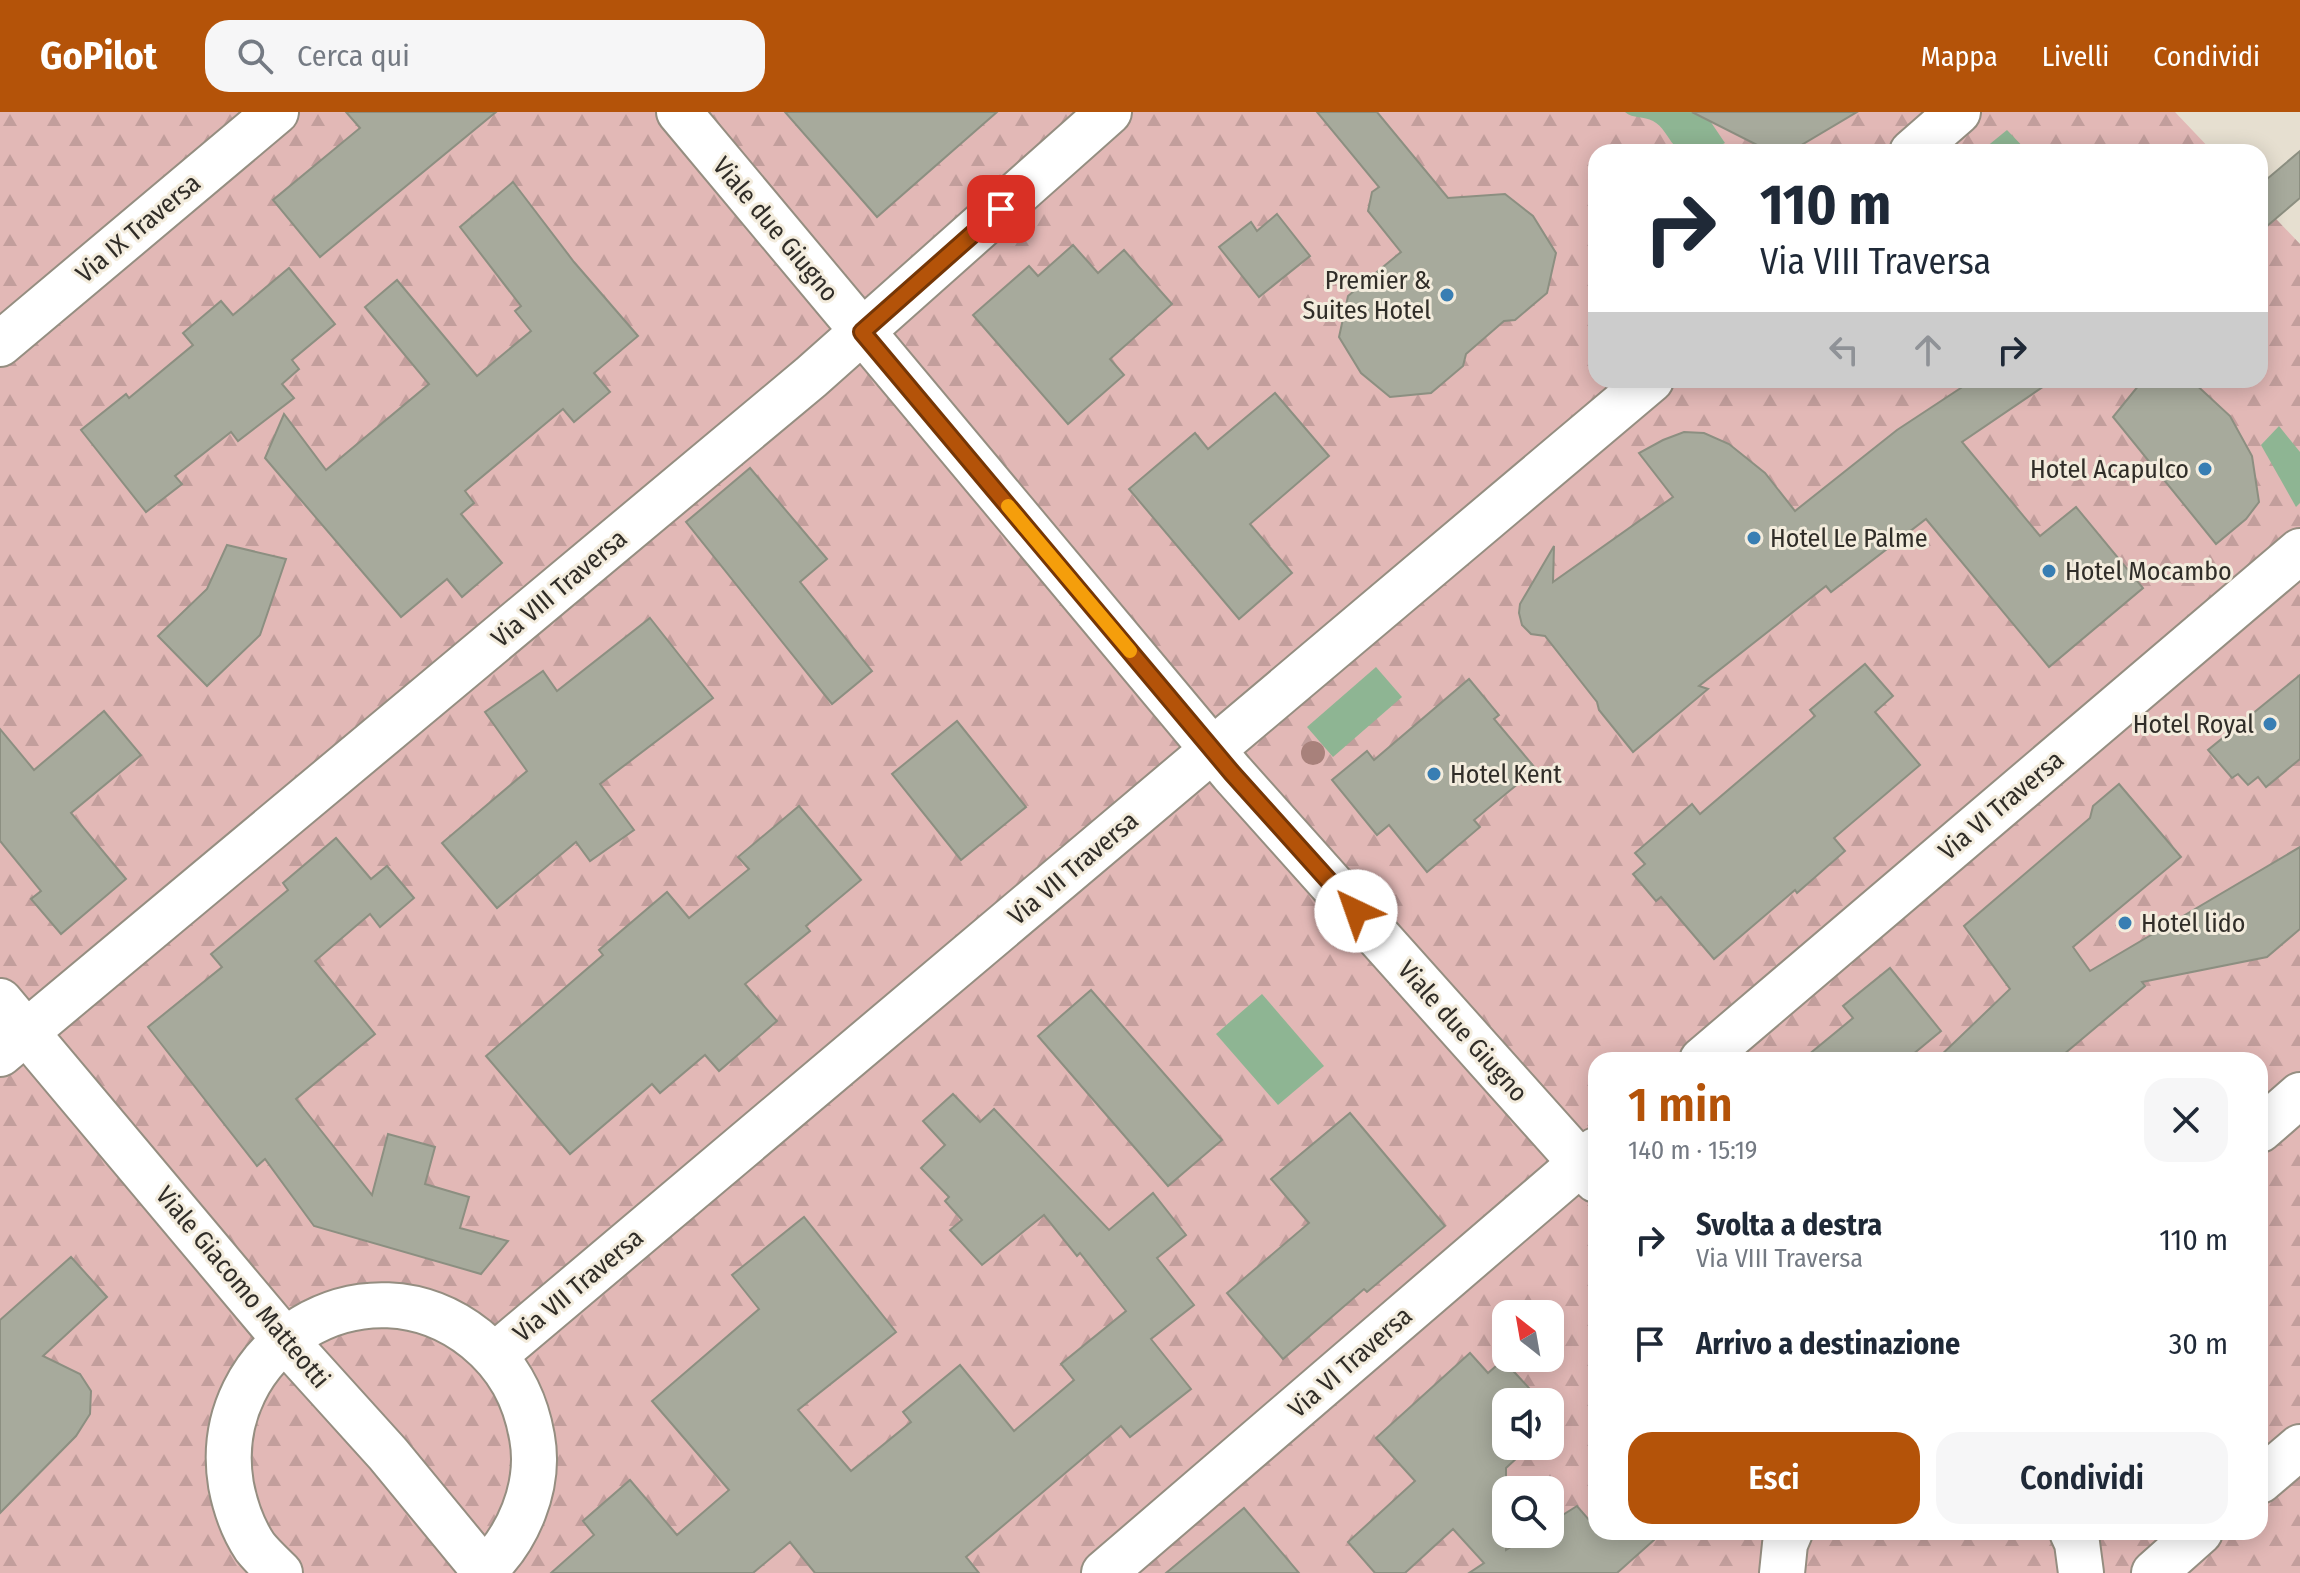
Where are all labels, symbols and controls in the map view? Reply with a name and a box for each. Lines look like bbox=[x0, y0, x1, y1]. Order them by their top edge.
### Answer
search box bbox=[205, 20, 765, 92]
text: GoPilot bbox=[40, 33, 157, 79]
icon: search bbox=[233, 34, 277, 78]
text: Cerca qui bbox=[297, 38, 410, 74]
text: Mappa bbox=[1921, 40, 1998, 73]
text: Livelli bbox=[2042, 40, 2109, 73]
text: Condividi bbox=[2153, 40, 2260, 73]
street label: Viale due Giugno bbox=[706, 151, 845, 308]
street label: Via IX Traversa bbox=[70, 167, 207, 289]
text: 110 m bbox=[1760, 172, 1891, 239]
pin bbox=[967, 175, 1035, 243]
icon: right bbox=[1628, 176, 1732, 280]
icon: arrive bbox=[979, 187, 1023, 231]
text: Via VIII Traversa bbox=[1760, 240, 1991, 284]
place label: Premier & Suites Hotel bbox=[1303, 265, 1431, 326]
marker: Premier & Suites Hotel bbox=[1438, 286, 1456, 304]
icon: left bbox=[1822, 328, 1866, 372]
icon: ahead bbox=[1906, 328, 1950, 372]
icon: right bbox=[1990, 328, 2034, 372]
place label: Hotel Acapulco bbox=[2030, 454, 2189, 485]
marker: Hotel Acapulco bbox=[2196, 460, 2214, 478]
street label: Via VIII Traversa bbox=[485, 523, 633, 654]
place label: Hotel Le Palme bbox=[1770, 523, 1928, 554]
marker: Hotel Le Palme bbox=[1745, 529, 1763, 547]
place label: Hotel Mocambo bbox=[2065, 556, 2232, 587]
marker: Hotel Mocambo bbox=[2040, 562, 2058, 580]
place label: Hotel Royal bbox=[2133, 709, 2254, 740]
marker: Hotel Royal bbox=[2261, 715, 2279, 733]
street label: Via VI Traversa bbox=[1933, 744, 2070, 867]
place label: Hotel Kent bbox=[1450, 759, 1562, 790]
marker: Hotel Kent bbox=[1425, 765, 1443, 783]
street label: Via VII Traversa bbox=[1002, 805, 1145, 932]
position arrow bbox=[1314, 869, 1398, 953]
place label: Hotel lido bbox=[2141, 908, 2245, 939]
marker: Hotel lido bbox=[2116, 914, 2134, 932]
street label: Viale due Giugno bbox=[1391, 954, 1534, 1108]
text: 1 min bbox=[1628, 1076, 1733, 1134]
button: close bbox=[2144, 1078, 2228, 1162]
text: 140 m · 15:19 bbox=[1628, 1135, 1757, 1166]
street label: Viale Giacomo Matteotti bbox=[149, 1180, 336, 1395]
text: Svolta a destra bbox=[1696, 1207, 1882, 1243]
icon: right bbox=[1628, 1218, 1672, 1262]
street label: Via VII Traversa bbox=[507, 1222, 650, 1349]
text: 110 m bbox=[2159, 1222, 2228, 1258]
text: Via VIII Traversa bbox=[1696, 1243, 1863, 1274]
street label: Via VI Traversa bbox=[1282, 1300, 1418, 1424]
north arrow bbox=[1492, 1300, 1564, 1372]
map controls bbox=[1492, 1300, 1564, 1548]
icon: arrive bbox=[1628, 1322, 1672, 1366]
text: Arrivo a destinazione bbox=[1696, 1326, 1960, 1362]
text: 30 m bbox=[2169, 1326, 2228, 1362]
button: sound bbox=[1492, 1388, 1564, 1460]
button: Esci bbox=[1628, 1432, 1920, 1524]
button: Condividi bbox=[1936, 1432, 2228, 1524]
button: search bbox=[1492, 1476, 1564, 1548]

